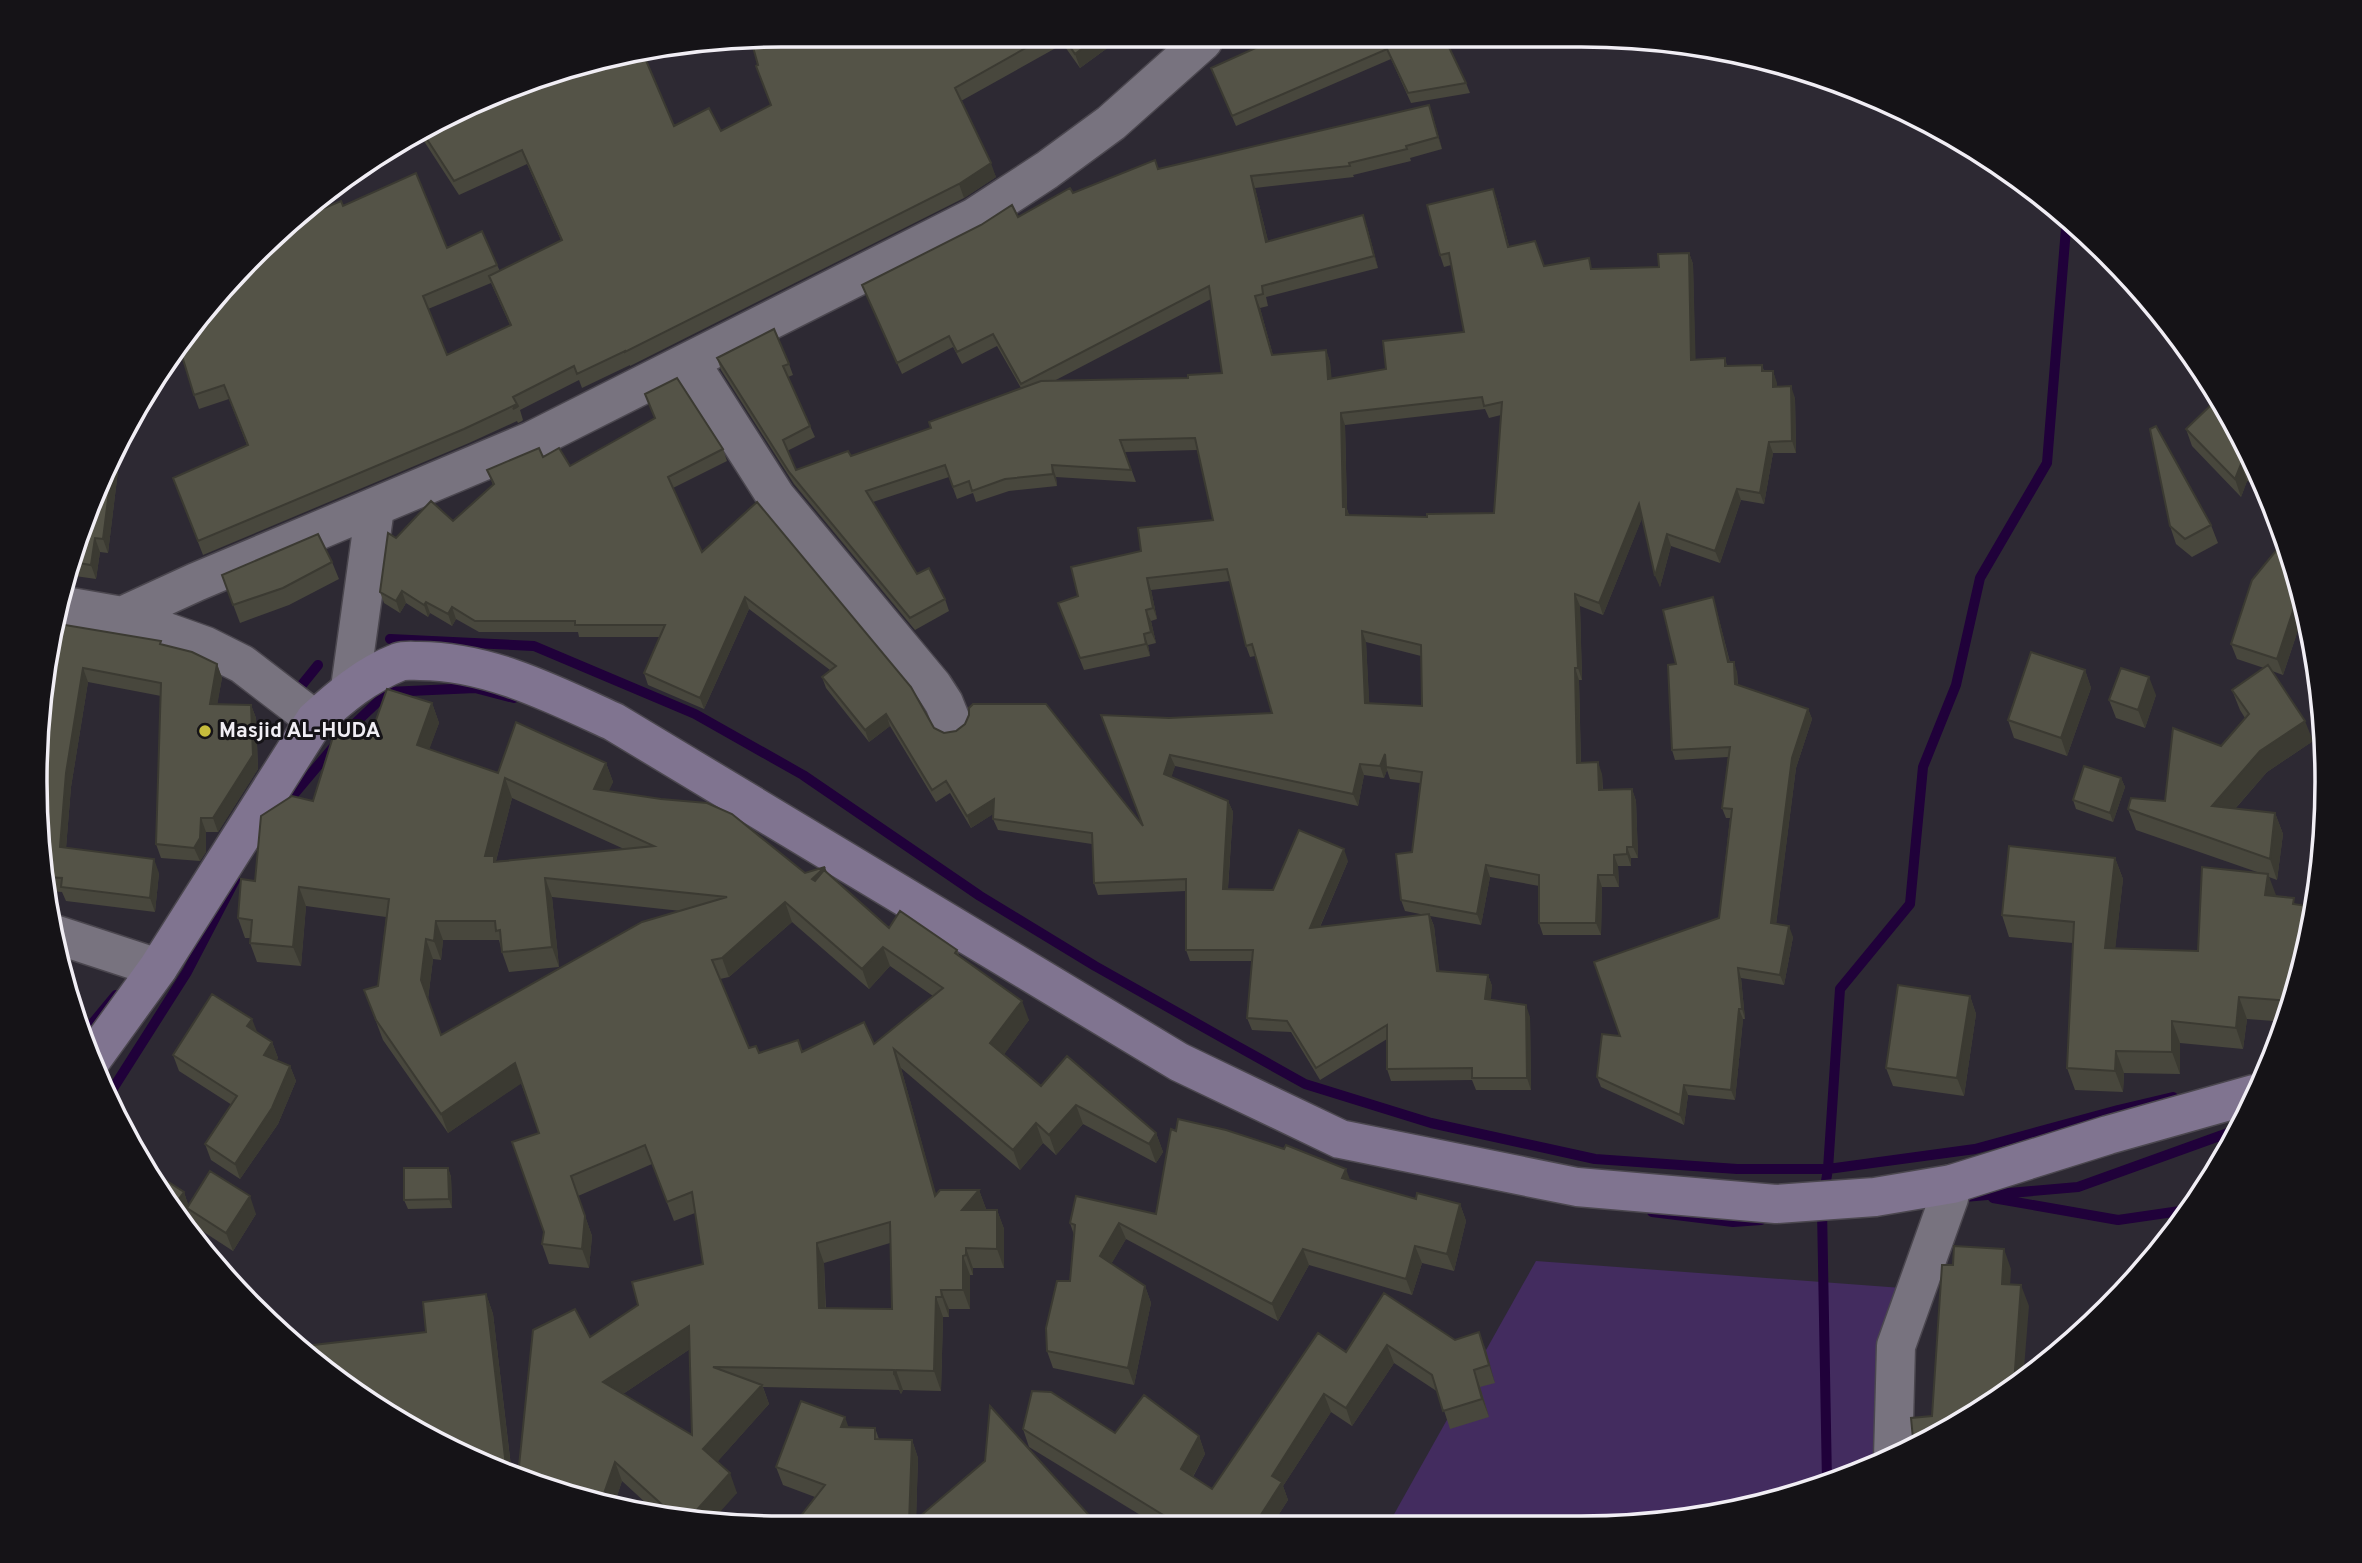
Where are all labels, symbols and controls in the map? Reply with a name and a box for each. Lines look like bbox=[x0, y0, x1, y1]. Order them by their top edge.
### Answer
place label: Masjid AL-HUDA bbox=[219, 718, 381, 745]
marker: Masjid AL-HUDA bbox=[197, 723, 213, 739]

